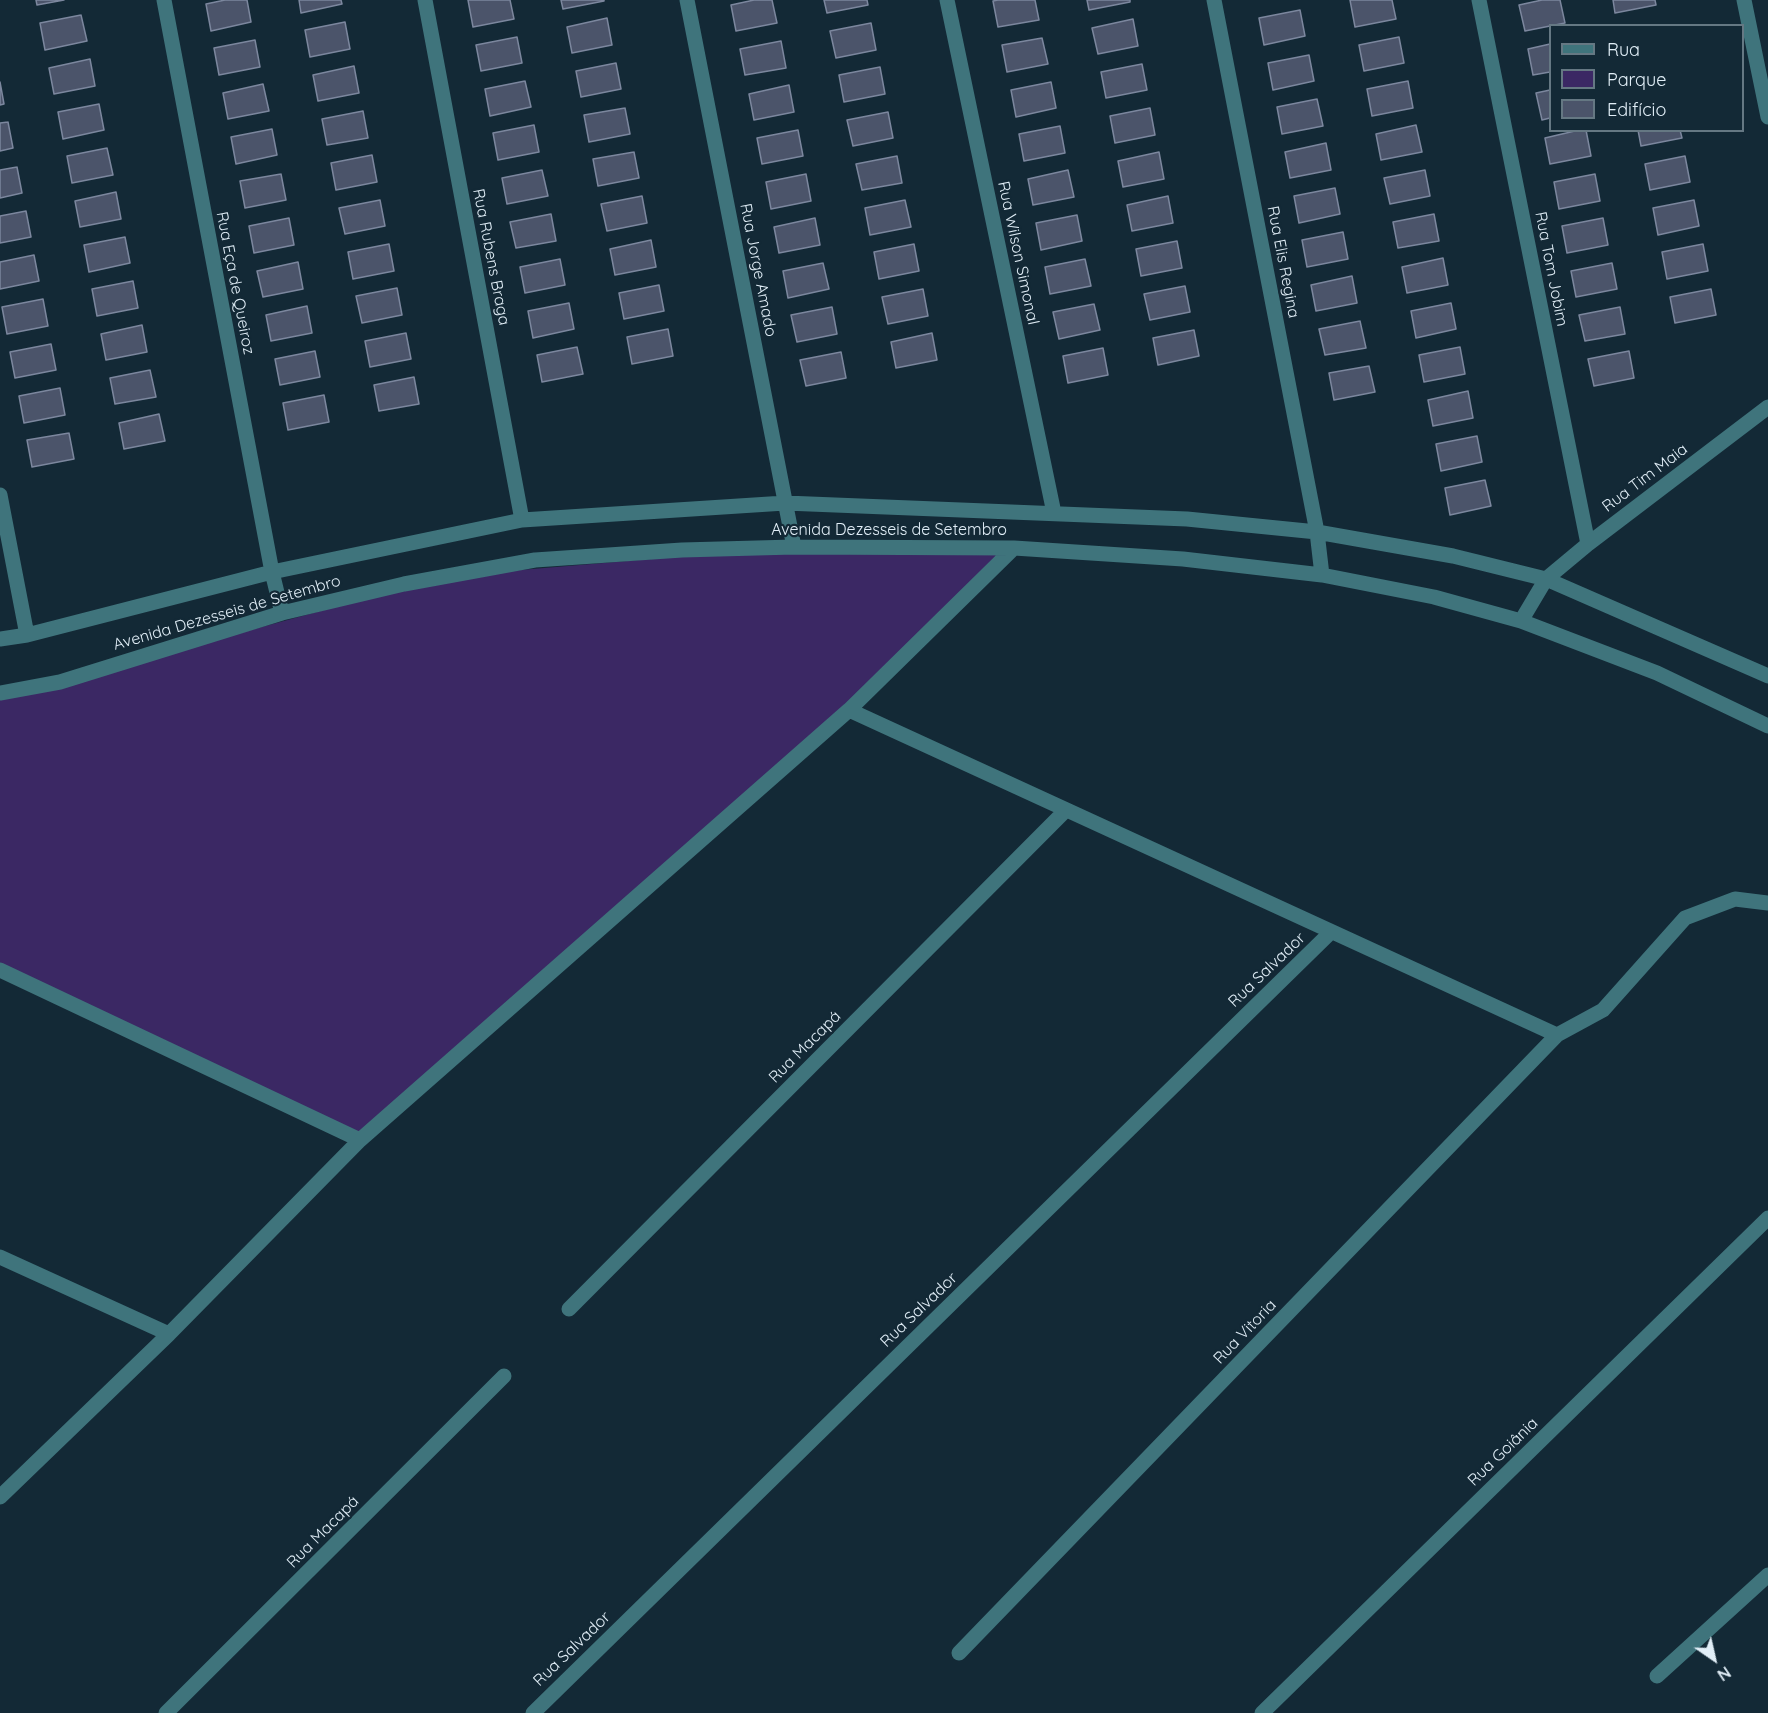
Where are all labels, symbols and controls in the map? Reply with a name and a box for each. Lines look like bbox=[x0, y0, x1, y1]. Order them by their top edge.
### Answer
legend bbox=[1549, 24, 1744, 132]
text: Rua bbox=[1607, 38, 1640, 61]
text: Parque bbox=[1607, 68, 1666, 91]
text: Edifício bbox=[1607, 98, 1666, 121]
street label: Rua Wilson Simonal bbox=[993, 179, 1043, 327]
street label: Rua Rubens Braga bbox=[468, 187, 514, 327]
street label: Rua Jorge Amado bbox=[736, 202, 780, 338]
street label: Rua Elis Regina bbox=[1263, 204, 1303, 320]
street label: Rua Eça de Queiroz bbox=[212, 210, 258, 356]
street label: Rua Tom Jobim bbox=[1530, 210, 1572, 328]
street label: Rua Tim Maia bbox=[1599, 440, 1691, 516]
street label: Avenida Dezesseis de Setembro bbox=[771, 520, 1007, 540]
street label: Avenida Dezesseis de Setembro bbox=[111, 571, 343, 655]
street label: Rua Salvador bbox=[1225, 929, 1309, 1011]
street label: Rua Macapá bbox=[765, 1007, 845, 1087]
street label: Rua Salvador bbox=[877, 1269, 961, 1351]
street label: Rua Vitoria bbox=[1210, 1296, 1280, 1368]
street label: Rua Goiânia bbox=[1464, 1414, 1542, 1490]
street label: Rua Macapá bbox=[283, 1492, 363, 1572]
street label: Rua Salvador bbox=[530, 1608, 614, 1690]
north arrow bbox=[1684, 1629, 1744, 1689]
text: N bbox=[1714, 1662, 1735, 1685]

